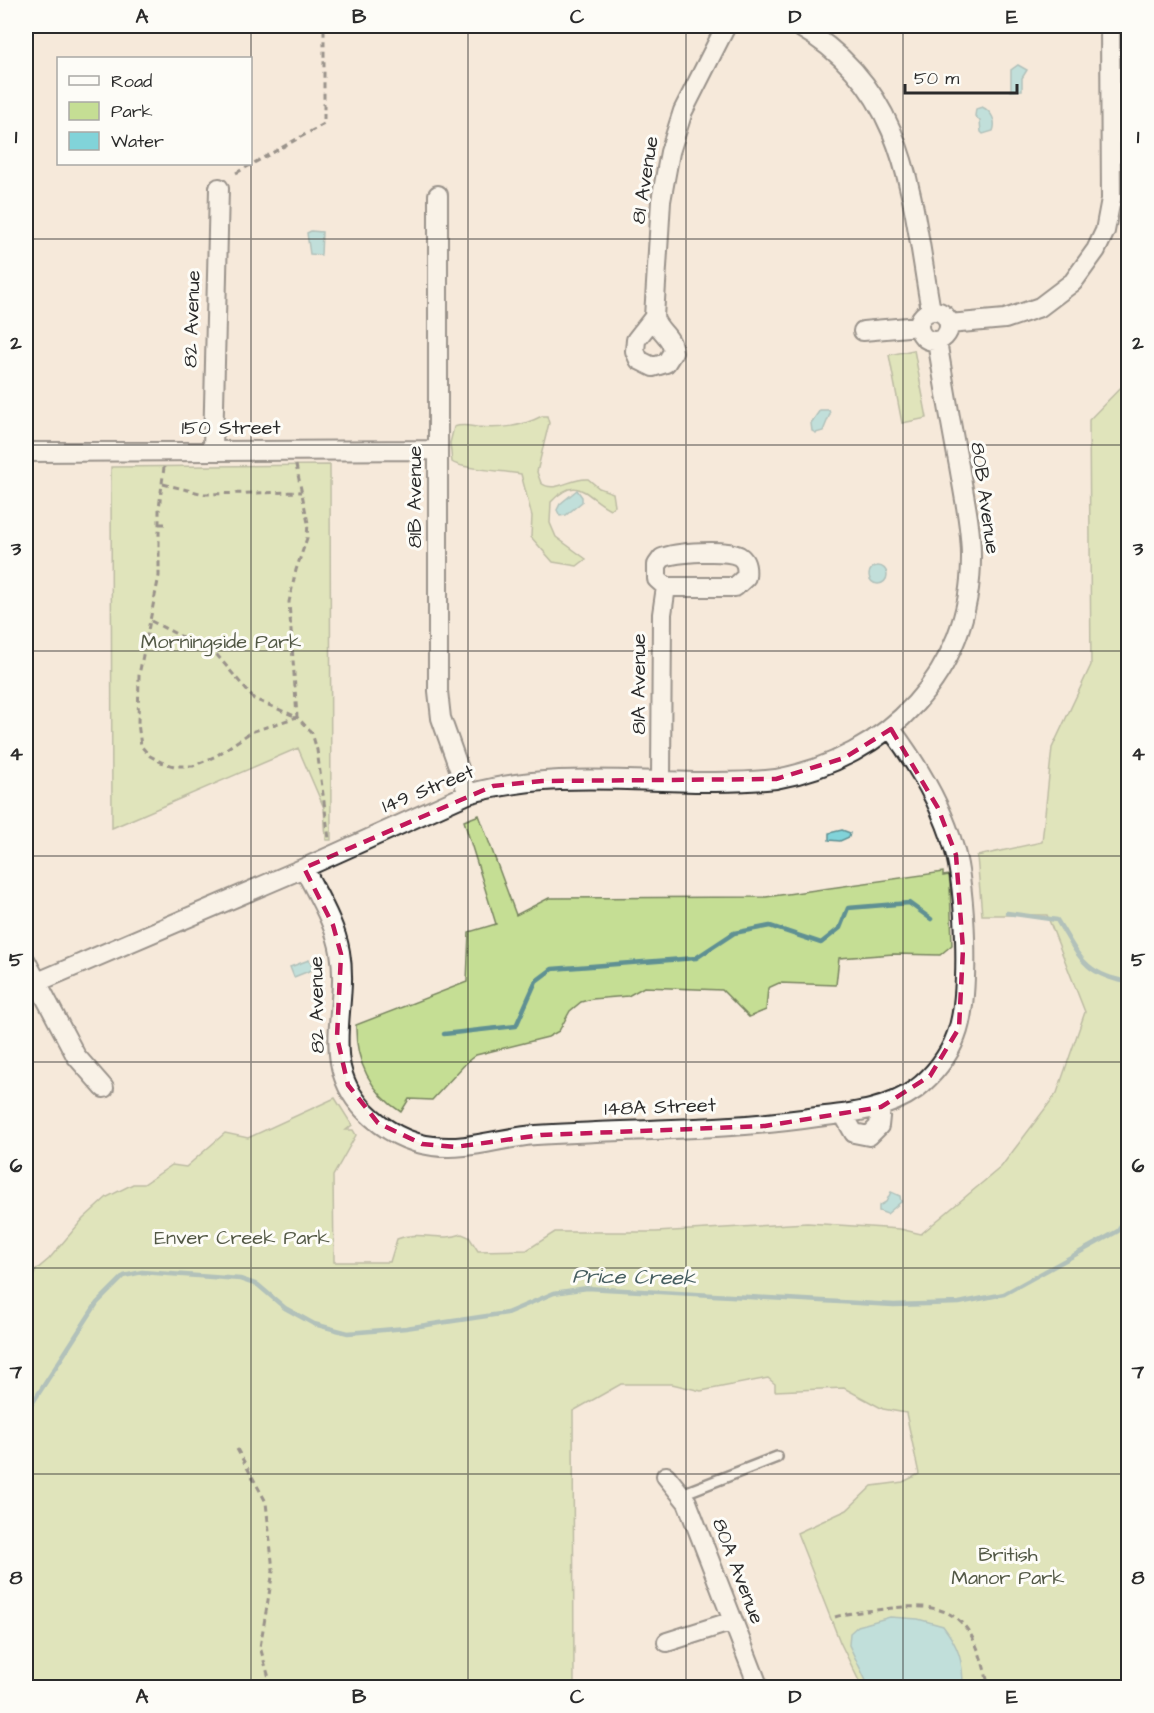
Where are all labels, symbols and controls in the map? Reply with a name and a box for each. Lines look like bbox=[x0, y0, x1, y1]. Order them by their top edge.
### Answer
text: A bbox=[136, 3, 149, 31]
text: B bbox=[352, 3, 367, 31]
text: C bbox=[570, 3, 585, 31]
text: D bbox=[789, 3, 802, 31]
text: E bbox=[1006, 3, 1018, 31]
legend bbox=[57, 57, 252, 165]
scale bar bbox=[905, 57, 1018, 95]
text: 50 m bbox=[914, 66, 959, 91]
text: Road bbox=[111, 69, 152, 94]
text: Park bbox=[111, 99, 153, 124]
text: 1 bbox=[15, 123, 18, 151]
text: 1 bbox=[1137, 123, 1140, 151]
text: Water bbox=[111, 129, 164, 154]
street label: 81 Avenue bbox=[624, 134, 666, 226]
street label: 82 Avenue bbox=[176, 270, 208, 368]
text: 2 bbox=[9, 329, 22, 357]
text: 2 bbox=[1131, 329, 1144, 357]
street label: 150 Street bbox=[181, 414, 281, 442]
street label: 80B Avenue bbox=[963, 440, 1007, 556]
street label: 81B Avenue bbox=[401, 445, 429, 548]
text: 3 bbox=[10, 535, 22, 563]
text: 3 bbox=[1132, 535, 1144, 563]
park label: Morningside Park bbox=[141, 628, 301, 657]
street label: 81A Avenue bbox=[625, 633, 653, 735]
text: 4 bbox=[9, 740, 23, 768]
text: 4 bbox=[1131, 740, 1145, 768]
street label: 149 Street bbox=[378, 758, 478, 820]
text: 5 bbox=[9, 946, 24, 974]
text: 5 bbox=[1131, 946, 1146, 974]
street label: 82 Avenue bbox=[302, 956, 332, 1054]
street label: 148A Street bbox=[604, 1091, 716, 1123]
text: 6 bbox=[10, 1152, 23, 1180]
text: 6 bbox=[1132, 1152, 1145, 1180]
park label: Enver Creek Park bbox=[154, 1224, 330, 1252]
water label: Price Creek bbox=[572, 1261, 697, 1293]
text: 7 bbox=[9, 1358, 23, 1386]
text: 7 bbox=[1131, 1358, 1145, 1386]
street label: 80A Avenue bbox=[705, 1514, 771, 1628]
park label: British Manor Park bbox=[951, 1541, 1065, 1592]
text: 8 bbox=[10, 1564, 23, 1592]
text: 8 bbox=[1132, 1564, 1145, 1592]
text: A bbox=[136, 1683, 149, 1711]
text: B bbox=[352, 1683, 367, 1711]
text: C bbox=[570, 1683, 585, 1711]
text: D bbox=[789, 1683, 802, 1711]
text: E bbox=[1006, 1683, 1018, 1711]

